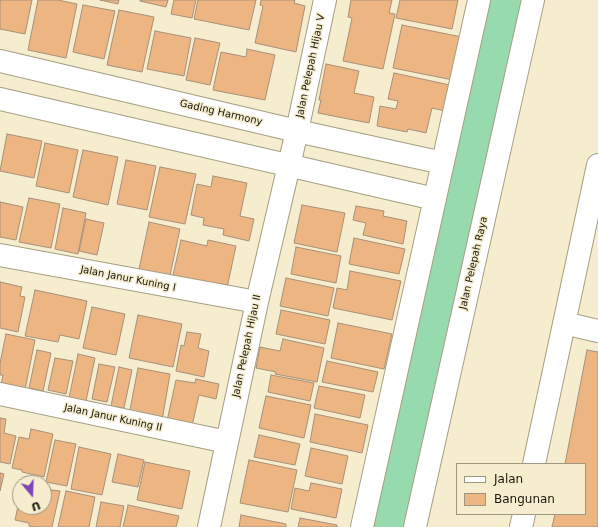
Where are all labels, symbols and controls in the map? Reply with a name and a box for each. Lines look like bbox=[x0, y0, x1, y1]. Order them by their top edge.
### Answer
street label: Jalan Pelepah Hijau V bbox=[294, 13, 328, 119]
street label: Gading Harmony bbox=[178, 98, 264, 128]
street label: Jalan Pelepah Raya bbox=[457, 215, 491, 311]
street label: Jalan Janur Kuning I bbox=[79, 264, 177, 294]
street label: Jalan Pelepah Hijau II bbox=[230, 293, 264, 399]
street label: Jalan Janur Kuning II bbox=[63, 402, 163, 434]
legend bbox=[456, 463, 586, 515]
text: Jalan bbox=[494, 472, 523, 486]
north arrow bbox=[12, 475, 52, 515]
text: Bangunan bbox=[494, 492, 555, 506]
text: U bbox=[29, 498, 42, 513]

